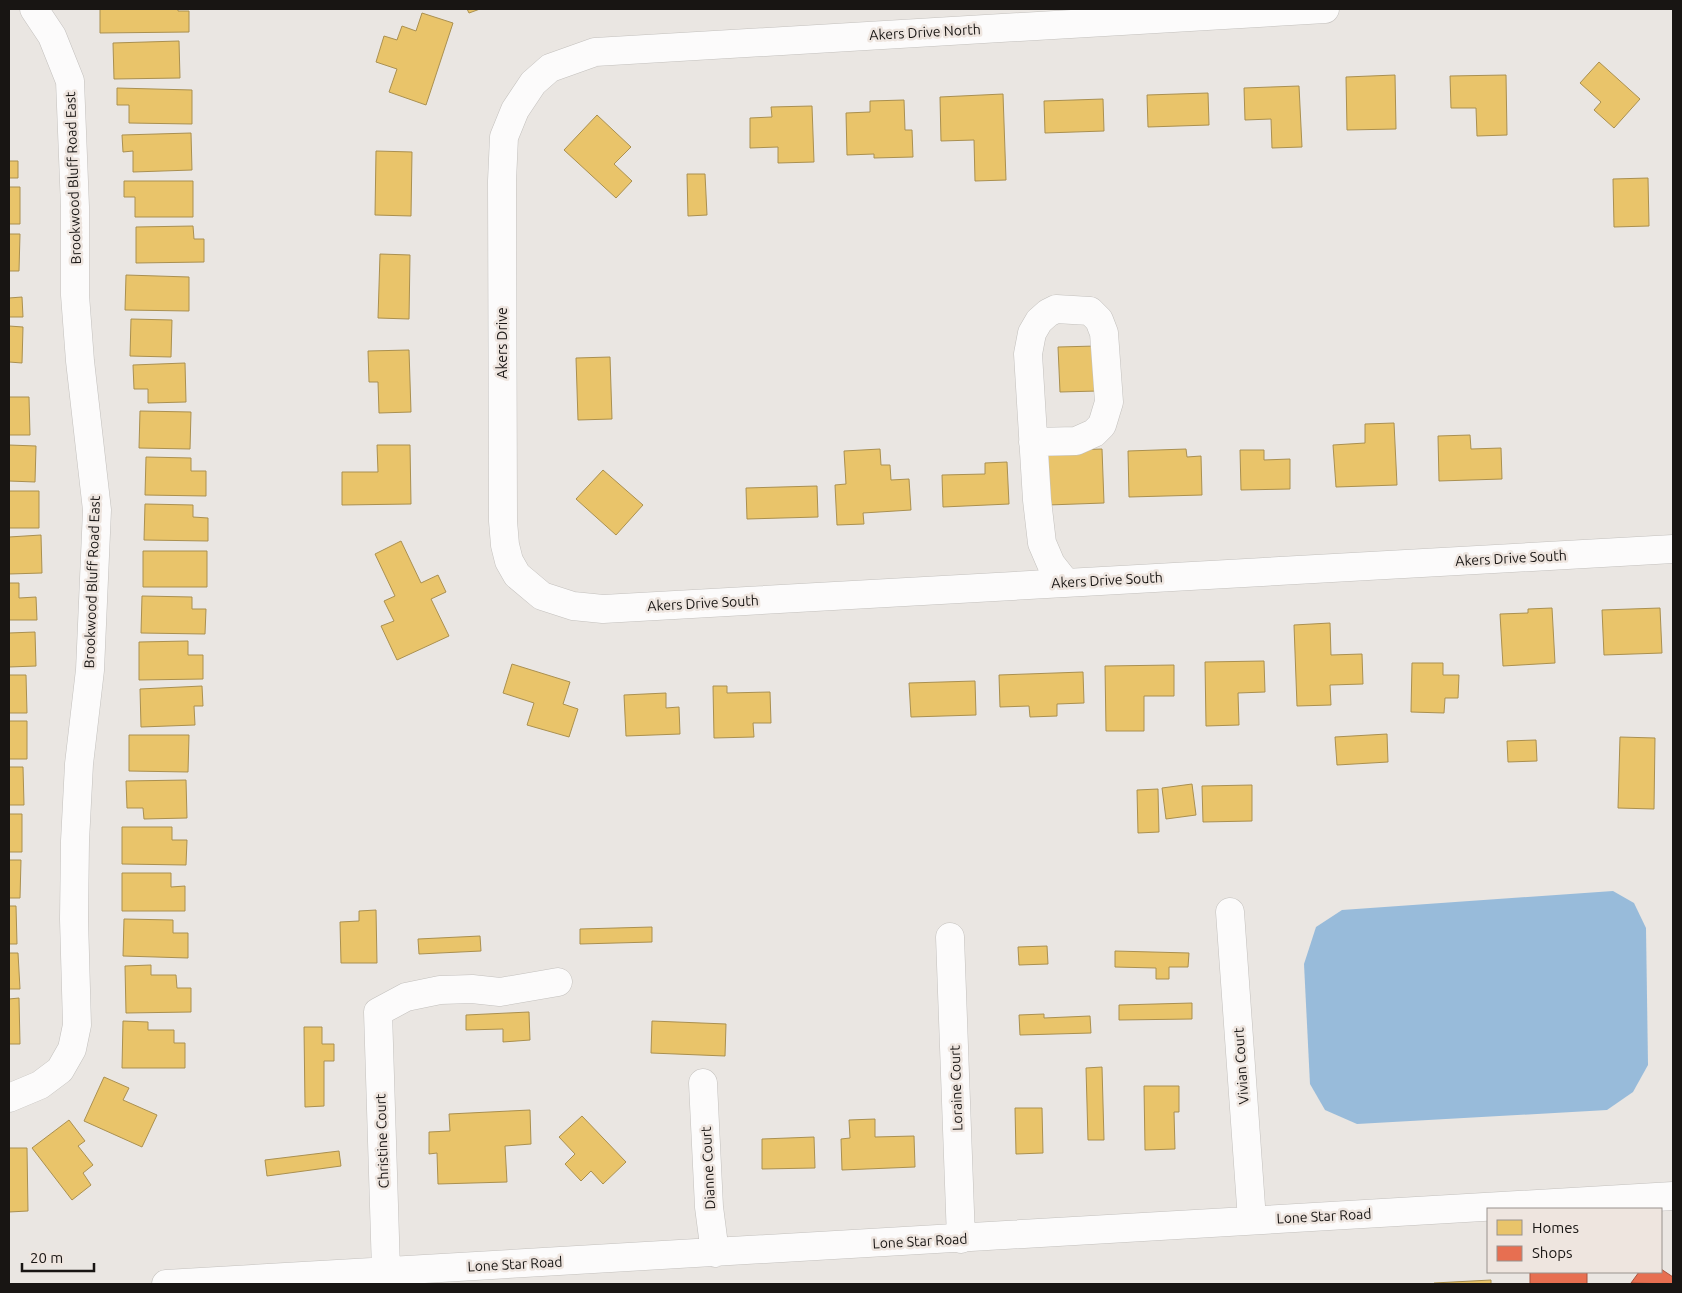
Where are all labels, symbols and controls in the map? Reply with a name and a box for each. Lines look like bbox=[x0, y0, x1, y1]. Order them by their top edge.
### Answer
street label: Akers Drive North bbox=[869, 21, 981, 43]
street label: Brookwood Bluff Road East bbox=[62, 91, 84, 265]
street label: Akers Drive bbox=[494, 307, 510, 379]
street label: Brookwood Bluff Road East bbox=[81, 495, 103, 669]
street label: Akers Drive South bbox=[1455, 547, 1567, 569]
street label: Akers Drive South bbox=[1051, 569, 1163, 591]
street label: Akers Drive South bbox=[647, 592, 759, 614]
street label: Vivian Court bbox=[1230, 1027, 1252, 1105]
street label: Loraine Court bbox=[946, 1044, 965, 1131]
street label: Christine Court bbox=[372, 1093, 392, 1189]
street label: Dianne Court bbox=[698, 1126, 718, 1210]
street label: Lone Star Road bbox=[1276, 1206, 1372, 1226]
legend bbox=[1487, 1208, 1662, 1273]
text: Homes bbox=[1532, 1219, 1579, 1236]
street label: Lone Star Road bbox=[872, 1231, 968, 1251]
scale bar bbox=[22, 1240, 95, 1272]
text: Shops bbox=[1532, 1244, 1573, 1261]
text: 20 m bbox=[30, 1249, 63, 1266]
street label: Lone Star Road bbox=[467, 1254, 563, 1274]

